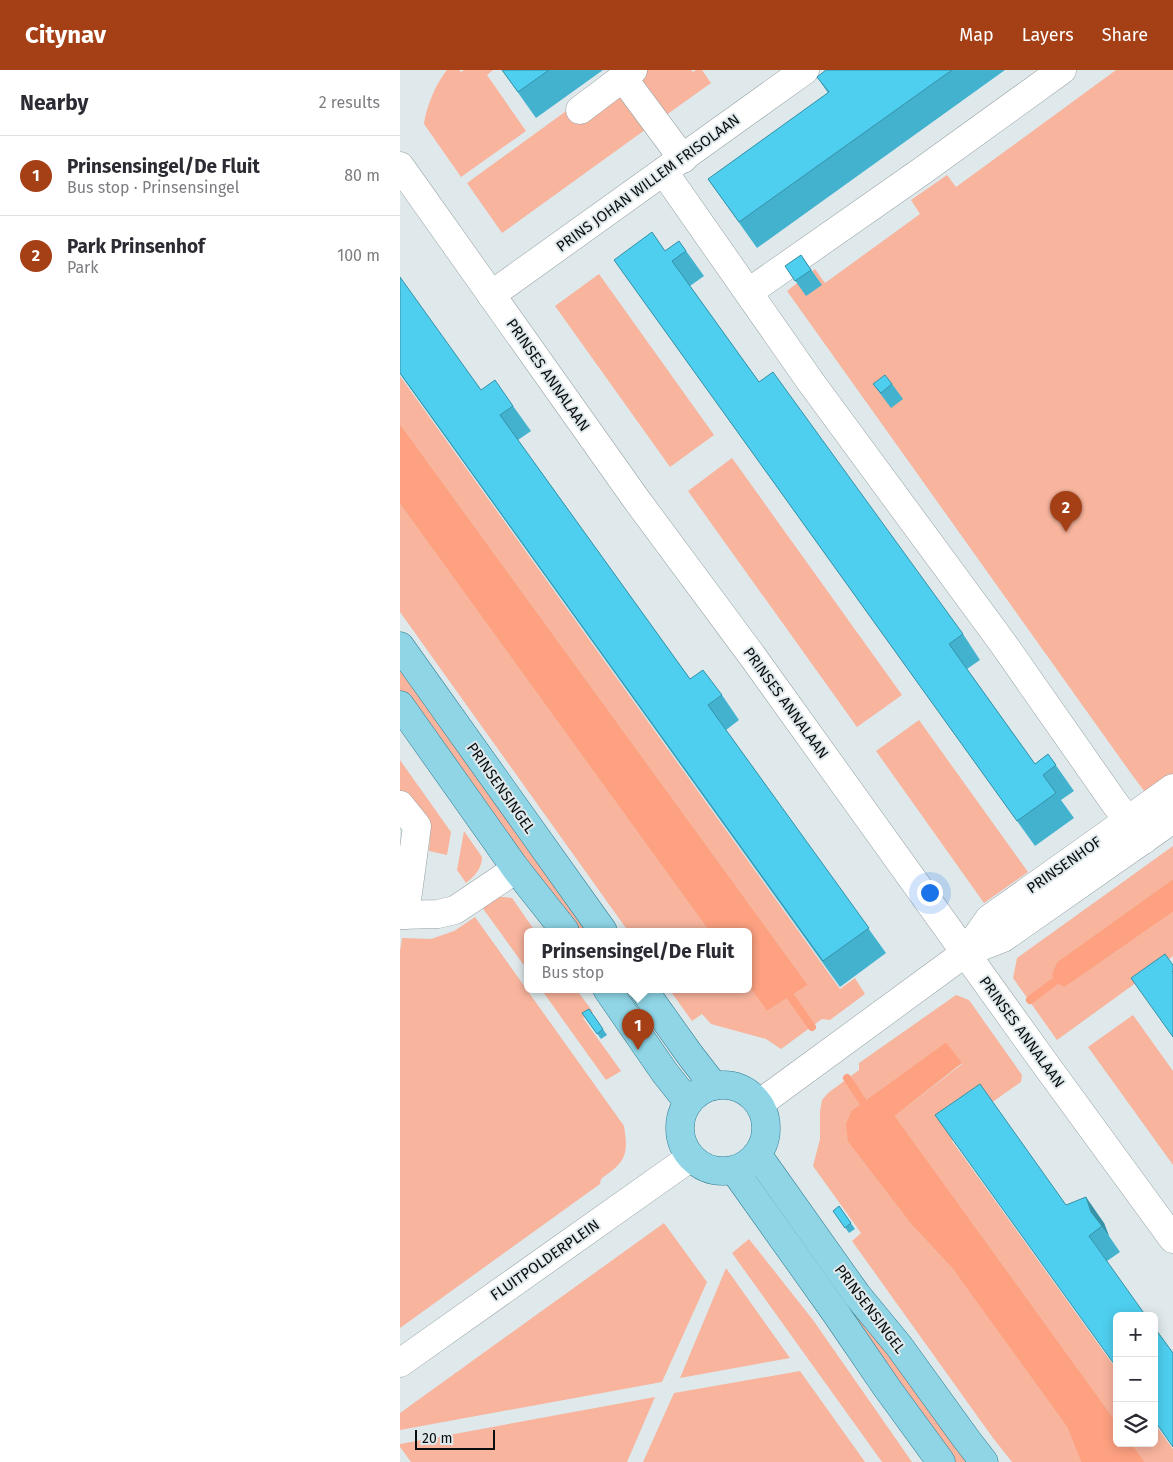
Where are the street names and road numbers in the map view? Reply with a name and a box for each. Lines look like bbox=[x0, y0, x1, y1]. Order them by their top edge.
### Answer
street label: PRINS JOHAN WILLEM FRISOLAAN bbox=[553, 110, 743, 256]
street label: PRINSES ANNALAAN bbox=[502, 315, 594, 435]
street label: PRINSES ANNALAAN bbox=[740, 644, 832, 762]
street label: PRINSENSINGEL bbox=[463, 739, 539, 837]
street label: PRINSENHOF bbox=[1023, 833, 1105, 897]
street label: PRINSES ANNALAAN bbox=[976, 973, 1068, 1091]
street label: FLUITPOLDERPLEIN bbox=[487, 1216, 603, 1304]
street label: PRINSENSINGEL bbox=[831, 1261, 910, 1357]

